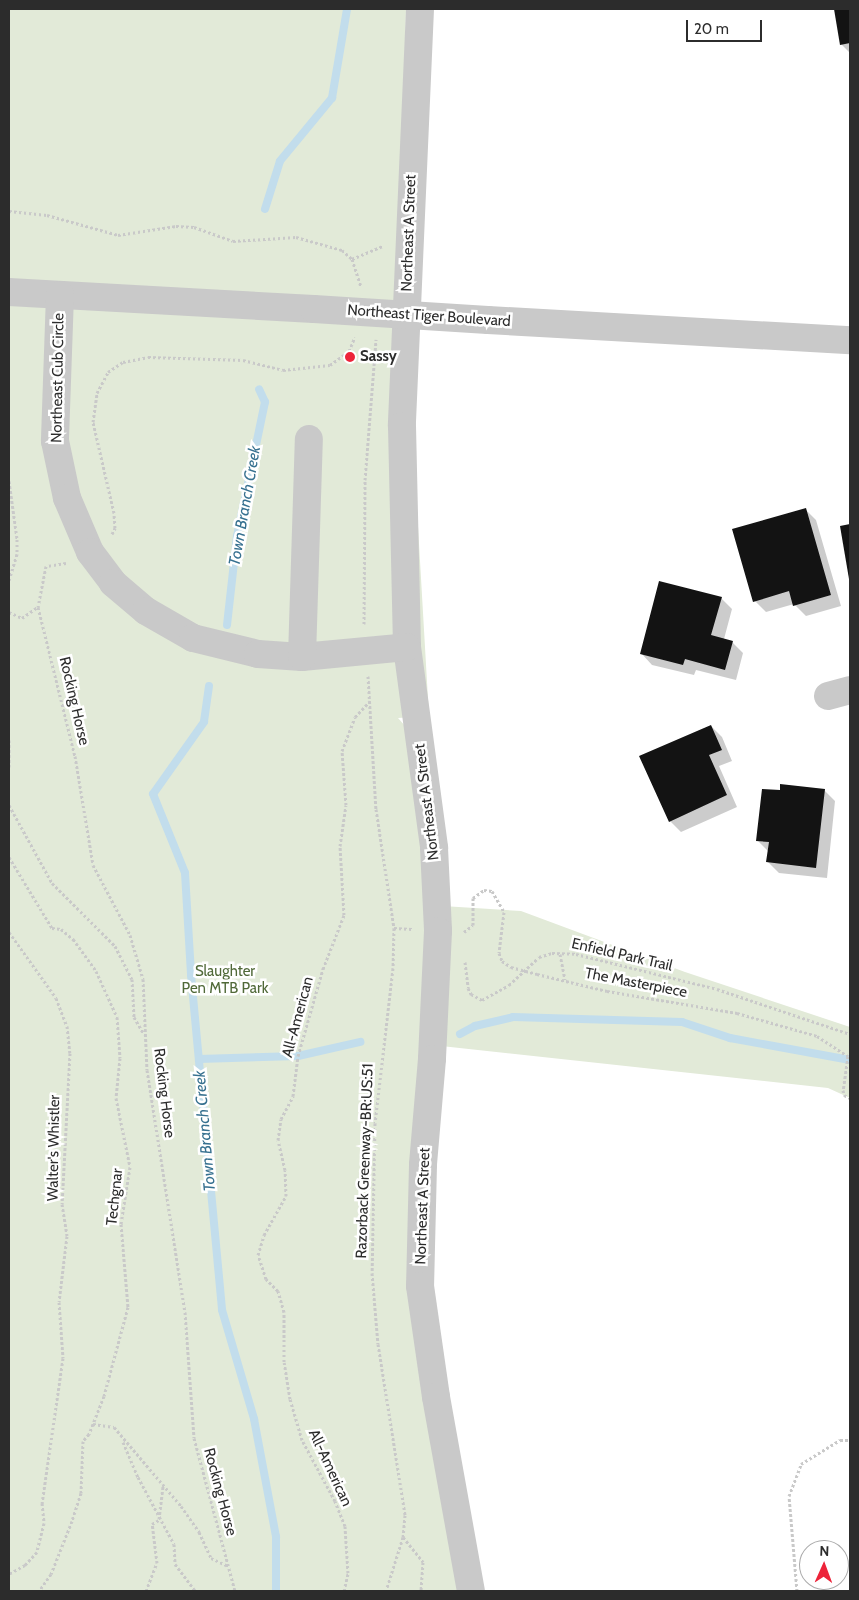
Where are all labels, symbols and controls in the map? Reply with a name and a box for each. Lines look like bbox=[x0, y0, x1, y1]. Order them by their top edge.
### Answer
scale bar bbox=[689, 10, 765, 42]
text: 20 m bbox=[694, 20, 729, 38]
street label: Northeast A Street bbox=[398, 174, 420, 292]
street label: Northeast Tiger Boulevard bbox=[347, 301, 511, 331]
street label: Northeast Cub Circle bbox=[48, 313, 68, 443]
place label: Sassy bbox=[360, 348, 397, 366]
marker: Sassy bbox=[344, 351, 356, 363]
water label: Town Branch Creek bbox=[225, 445, 265, 567]
street label: Rocking Horse bbox=[55, 655, 93, 747]
street label: Northeast A Street bbox=[411, 743, 443, 861]
street label: Enfield Park Trail bbox=[570, 935, 674, 975]
park label: Slaughter Pen MTB Park bbox=[182, 962, 268, 997]
street label: The Masterpiece bbox=[583, 964, 689, 1002]
street label: All-American bbox=[279, 975, 317, 1059]
street label: Rocking Horse bbox=[150, 1047, 178, 1139]
street label: Razorback Greenway-BR:US:51 bbox=[353, 1063, 377, 1259]
water label: Town Branch Creek bbox=[190, 1070, 220, 1192]
street label: Walter's Whistler bbox=[44, 1095, 64, 1201]
street label: Northeast A Street bbox=[412, 1147, 434, 1265]
street label: Techgnar bbox=[103, 1168, 127, 1226]
street label: All-American bbox=[304, 1427, 356, 1509]
street label: Rocking Horse bbox=[200, 1446, 240, 1538]
north arrow bbox=[799, 1540, 849, 1590]
text: N bbox=[819, 1542, 830, 1560]

